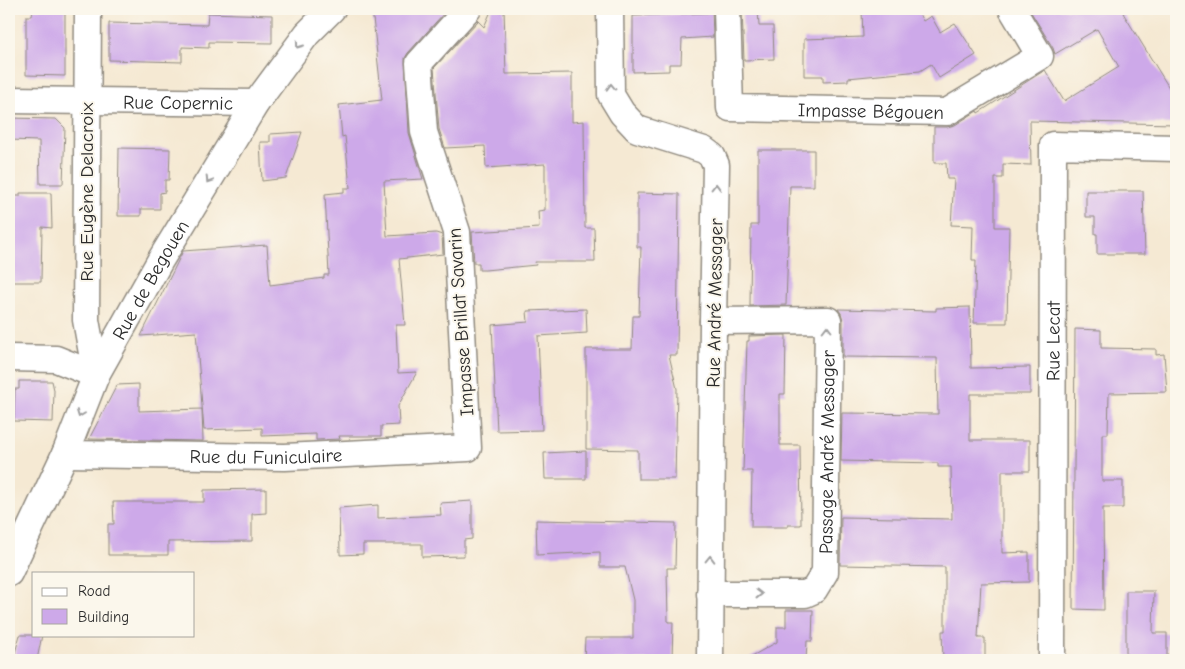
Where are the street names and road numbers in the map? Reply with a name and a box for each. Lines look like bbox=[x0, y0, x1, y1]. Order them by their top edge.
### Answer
street label: Rue Copernic bbox=[123, 91, 233, 115]
street label: Impasse Bégouen bbox=[798, 99, 944, 124]
street label: Rue Eugène Delacroix bbox=[76, 101, 98, 282]
street label: Rue de Begouen bbox=[108, 216, 194, 344]
street label: Rue André Messager bbox=[703, 218, 727, 388]
street label: Impasse Brillat Savarin bbox=[443, 227, 479, 417]
street label: Rue Lecat bbox=[1043, 300, 1065, 381]
street label: Passage André Messager bbox=[815, 349, 840, 554]
street label: Rue du Funiculaire bbox=[190, 444, 343, 469]

